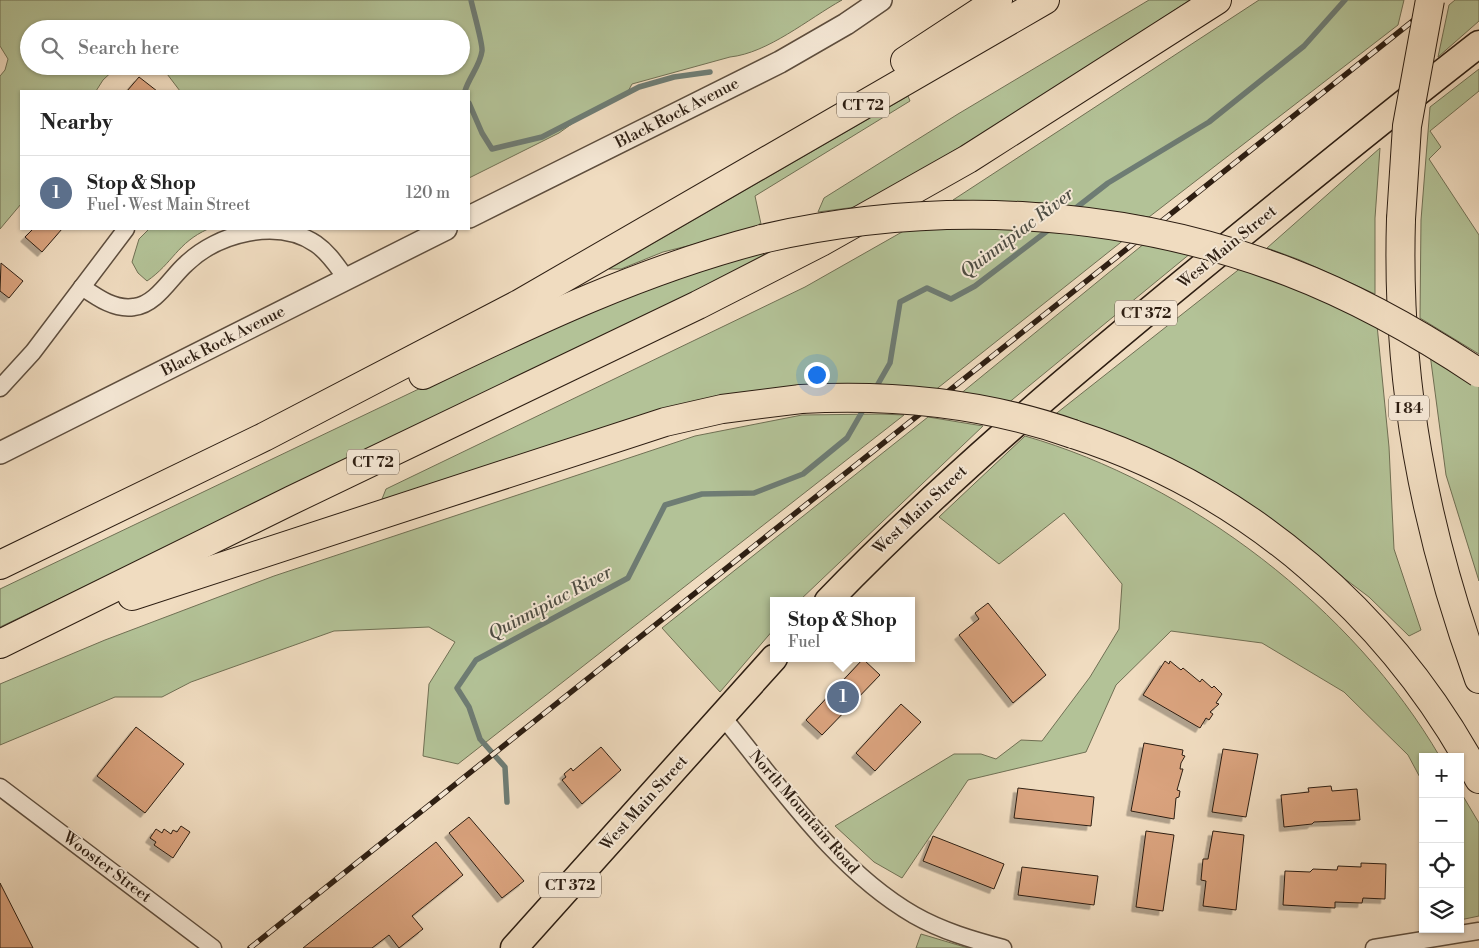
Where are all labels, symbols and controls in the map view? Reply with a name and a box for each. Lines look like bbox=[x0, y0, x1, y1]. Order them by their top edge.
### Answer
search box bbox=[20, 20, 470, 75]
icon: search bbox=[38, 34, 66, 62]
text: Search here bbox=[78, 36, 179, 60]
street label: Black Rock Avenue bbox=[611, 73, 742, 153]
road number: CT 72 bbox=[837, 92, 889, 118]
text: Nearby bbox=[40, 110, 113, 136]
text: Stop & Shop bbox=[87, 171, 196, 195]
water label: Quinnipiac River bbox=[955, 182, 1079, 283]
text: 1 bbox=[52, 183, 60, 203]
text: 120 m bbox=[406, 183, 450, 203]
text: Fuel · West Main Street bbox=[87, 195, 250, 215]
street label: West Main Street bbox=[1173, 201, 1281, 294]
road number: CT 372 bbox=[1115, 300, 1177, 326]
street label: Black Rock Avenue bbox=[157, 301, 288, 381]
your location bbox=[804, 362, 830, 388]
road number: I 84 bbox=[1389, 396, 1429, 420]
road number: CT 72 bbox=[347, 450, 399, 474]
street label: West Main Street bbox=[868, 461, 971, 559]
water label: Quinnipiac River bbox=[484, 561, 616, 645]
popup bbox=[770, 597, 915, 662]
text: Stop & Shop bbox=[788, 608, 897, 632]
text: Fuel bbox=[788, 632, 820, 652]
pin: 1 bbox=[827, 678, 859, 716]
street label: North Mountain Road bbox=[745, 746, 863, 878]
street label: West Main Street bbox=[595, 751, 692, 856]
map controls bbox=[1419, 753, 1464, 933]
button: + bbox=[1419, 753, 1464, 798]
button: − bbox=[1419, 798, 1464, 843]
street label: Wooster Street bbox=[58, 827, 156, 907]
button: locate bbox=[1419, 843, 1464, 888]
road number: CT 372 bbox=[539, 872, 601, 898]
button: layers bbox=[1419, 888, 1464, 933]

